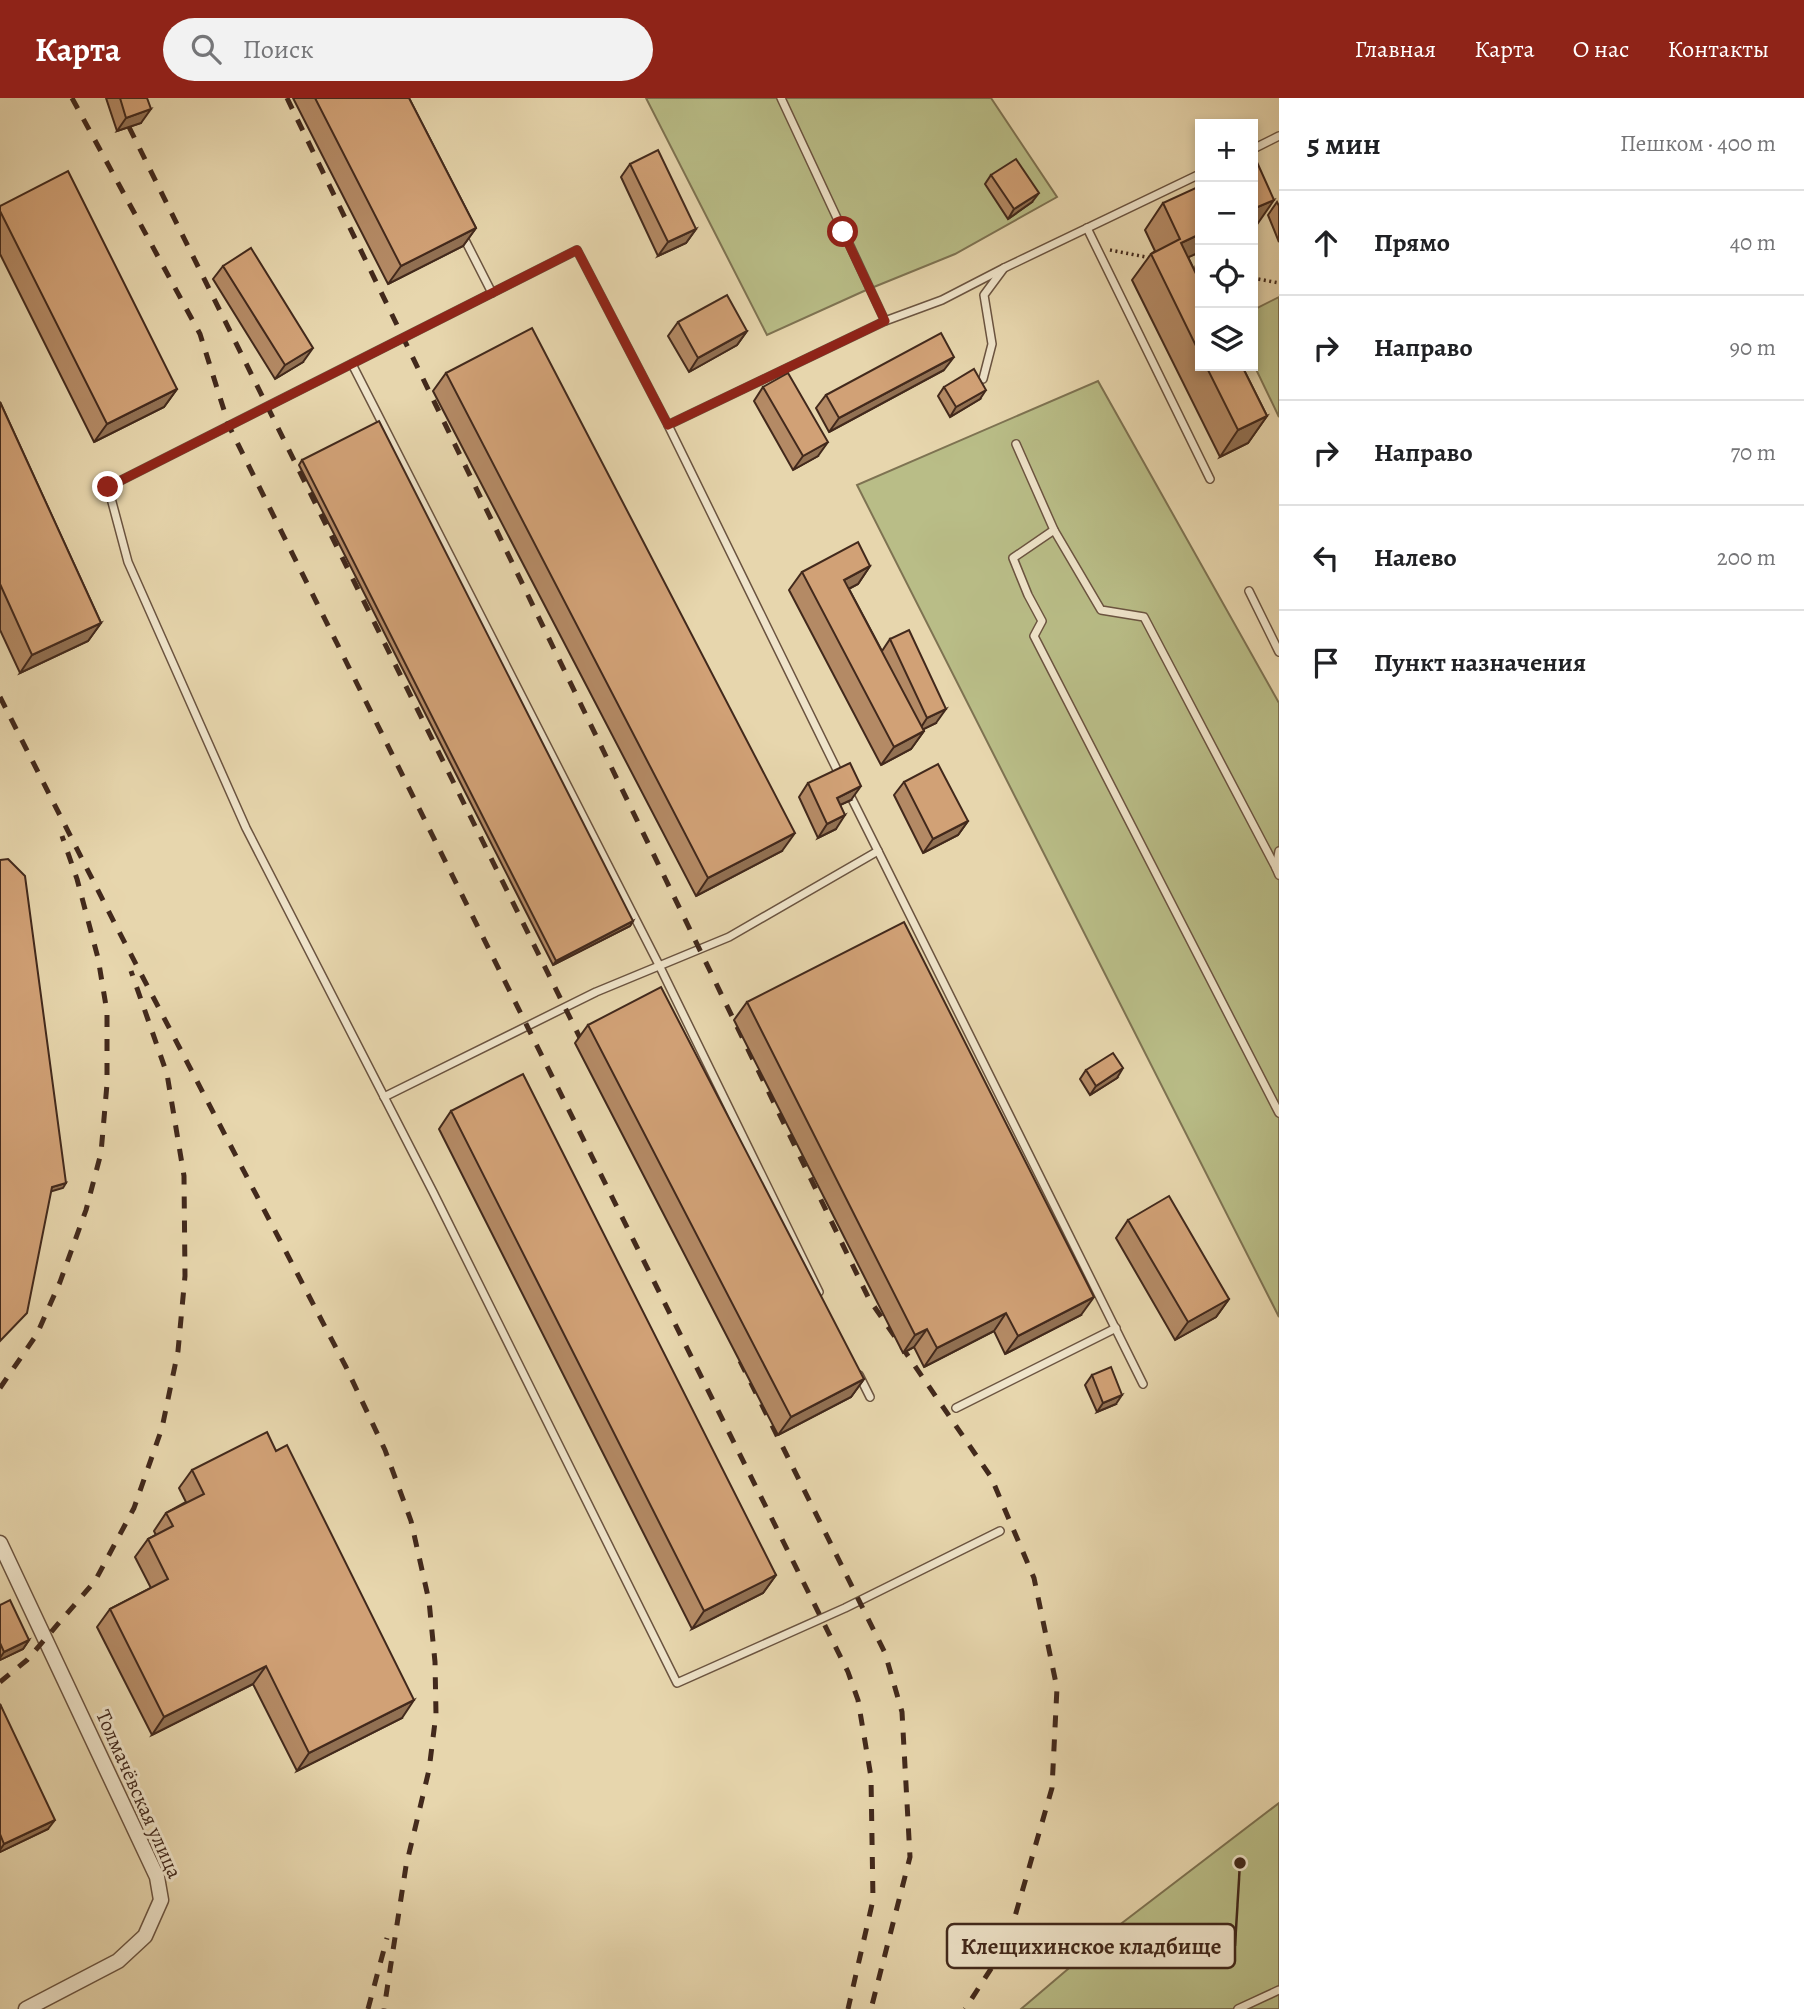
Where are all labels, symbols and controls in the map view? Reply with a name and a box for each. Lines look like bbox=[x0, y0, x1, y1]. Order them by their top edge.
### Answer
search box bbox=[163, 18, 653, 81]
text: Карта bbox=[35, 27, 121, 72]
icon: search bbox=[187, 30, 225, 68]
text: Поиск bbox=[243, 32, 314, 67]
text: Главная bbox=[1355, 33, 1436, 65]
text: Карта bbox=[1474, 33, 1535, 65]
text: О нас bbox=[1573, 33, 1629, 65]
text: Контакты bbox=[1667, 33, 1769, 65]
map controls bbox=[1195, 119, 1258, 371]
button: + bbox=[1195, 119, 1258, 182]
text: 5 мин bbox=[1307, 124, 1381, 164]
text: Пешком · 400 m bbox=[1620, 128, 1776, 159]
button: − bbox=[1195, 182, 1258, 245]
route start bbox=[827, 216, 858, 247]
icon: ahead bbox=[1307, 224, 1345, 262]
text: Прямо bbox=[1374, 225, 1450, 260]
text: 40 m bbox=[1730, 227, 1776, 258]
button: locate bbox=[1195, 245, 1258, 308]
button: layers bbox=[1195, 308, 1258, 371]
icon: right bbox=[1307, 329, 1345, 367]
text: Направо bbox=[1374, 330, 1473, 365]
text: 90 m bbox=[1730, 332, 1776, 363]
icon: right bbox=[1307, 434, 1345, 472]
text: Направо bbox=[1374, 435, 1473, 470]
text: 70 m bbox=[1730, 437, 1776, 468]
route end bbox=[92, 471, 123, 502]
icon: left bbox=[1307, 539, 1345, 577]
text: Налево bbox=[1374, 540, 1457, 575]
text: 200 m bbox=[1717, 542, 1776, 573]
icon: arrive bbox=[1307, 644, 1345, 682]
text: Пункт назначения bbox=[1374, 645, 1586, 680]
street label: Толмачёвская улица bbox=[89, 1705, 189, 1883]
callout: Клещихинское кладбище bbox=[947, 1924, 1235, 1968]
text: Клещихинское кладбище bbox=[961, 1931, 1221, 1962]

